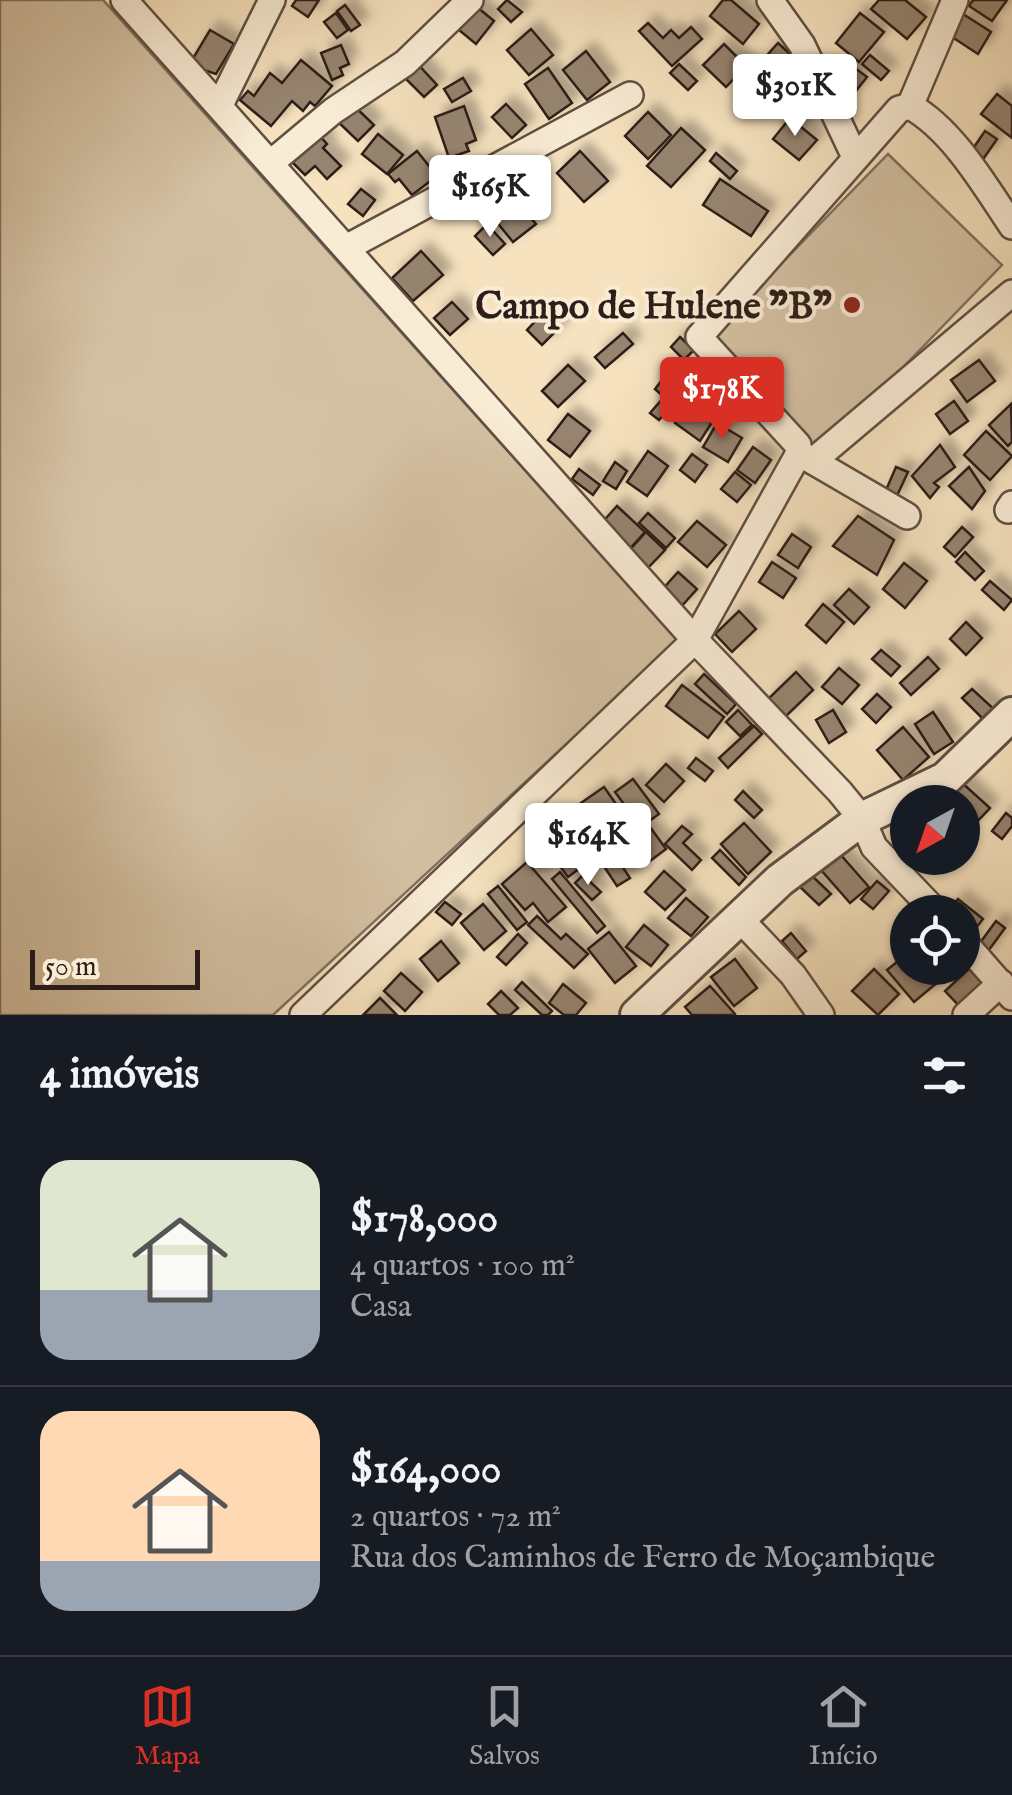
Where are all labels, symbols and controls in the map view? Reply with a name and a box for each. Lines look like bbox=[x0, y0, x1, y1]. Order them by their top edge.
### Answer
pin: $301K bbox=[725, 54, 865, 139]
text: $301K bbox=[755, 66, 835, 107]
pin: $165K bbox=[420, 155, 560, 240]
text: $165K bbox=[451, 167, 529, 208]
place label: Campo de Hulene "B" bbox=[475, 284, 832, 332]
marker: Campo de Hulene "B" bbox=[841, 294, 863, 316]
pin: $178K bbox=[652, 357, 792, 442]
text: $178K bbox=[682, 369, 762, 410]
north arrow bbox=[890, 785, 980, 875]
map controls bbox=[890, 785, 980, 985]
pin: $164K bbox=[518, 803, 658, 888]
text: $164K bbox=[547, 815, 629, 856]
button: locate bbox=[890, 895, 980, 985]
scale bar bbox=[30, 945, 200, 990]
text: 50 m bbox=[45, 950, 97, 985]
icon: filters bbox=[917, 1048, 972, 1103]
text: 4 imóveis bbox=[40, 1049, 199, 1102]
text: $178,000 bbox=[350, 1193, 498, 1246]
icon: home bbox=[120, 1200, 240, 1320]
text: 4 quartos · 100 m² bbox=[350, 1246, 575, 1287]
text: Casa bbox=[350, 1287, 412, 1328]
text: $164,000 bbox=[350, 1444, 501, 1497]
icon: home bbox=[120, 1451, 240, 1571]
text: 2 quartos · 72 m² bbox=[350, 1497, 561, 1538]
text: Rua dos Caminhos de Ferro de Moçambique bbox=[350, 1538, 935, 1579]
tab: Mapa bbox=[134, 1679, 200, 1774]
tab: Salvos bbox=[469, 1679, 540, 1774]
tab: Início bbox=[809, 1679, 878, 1774]

